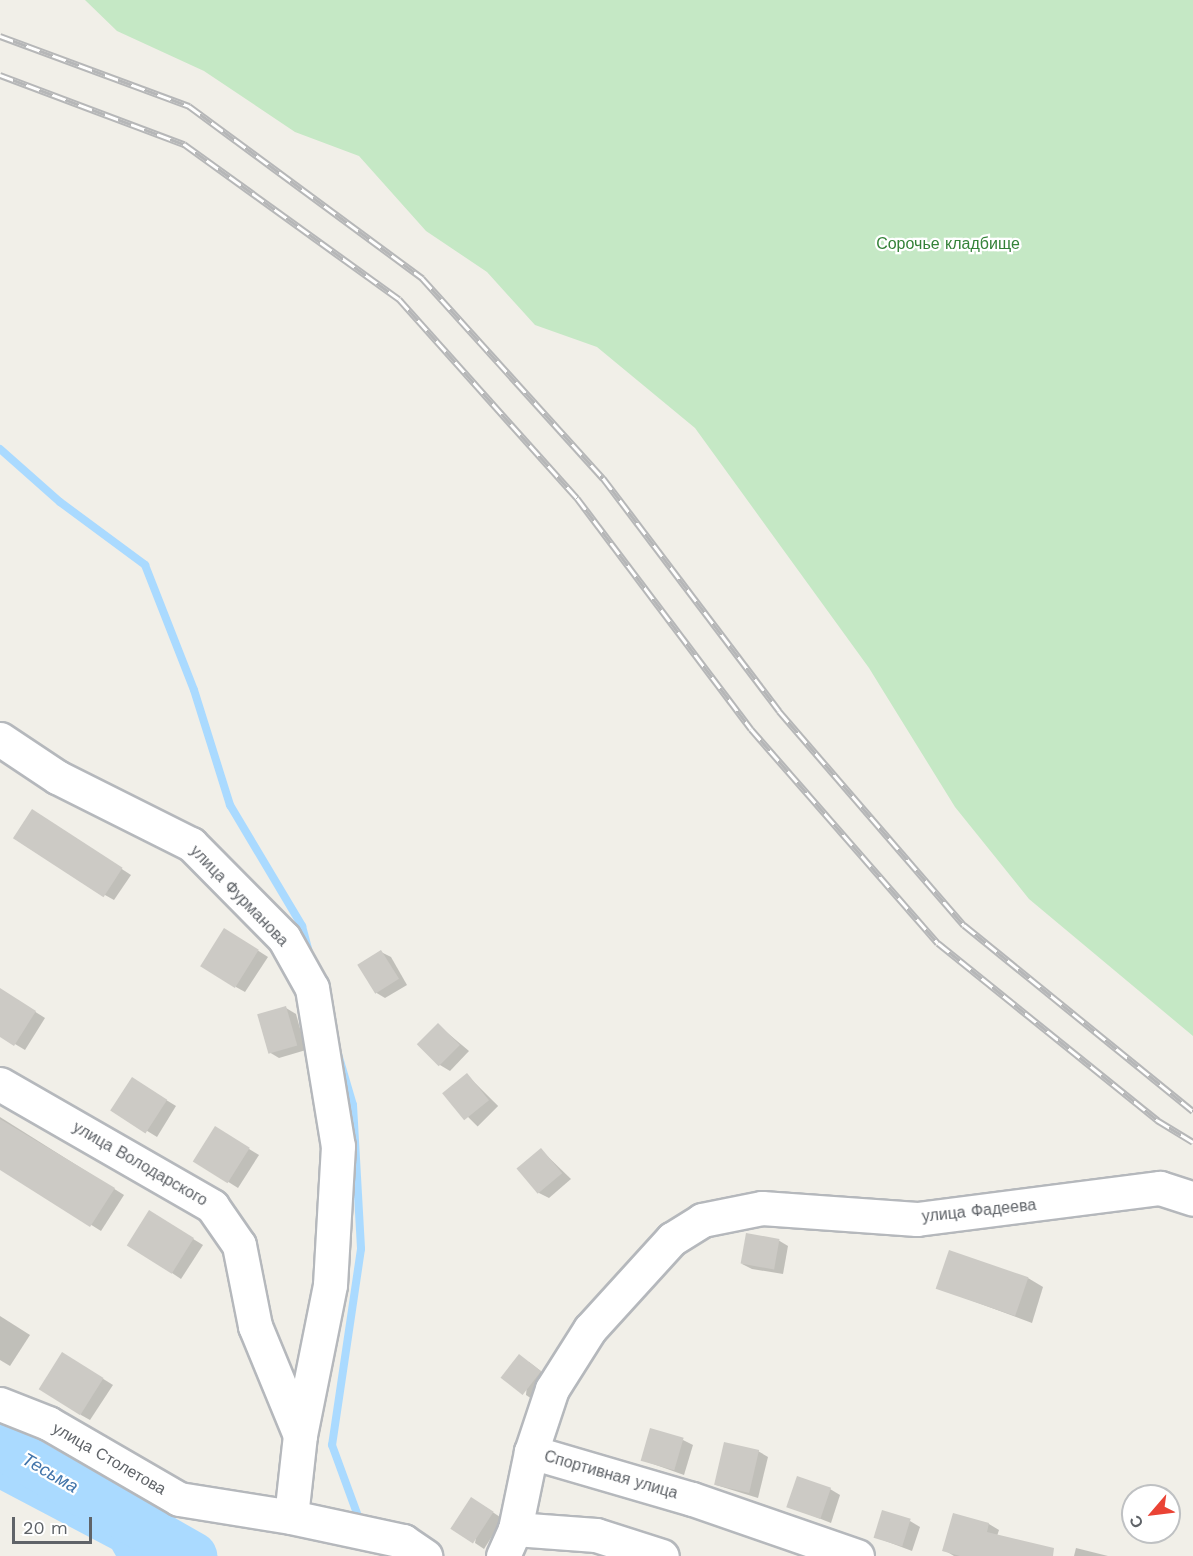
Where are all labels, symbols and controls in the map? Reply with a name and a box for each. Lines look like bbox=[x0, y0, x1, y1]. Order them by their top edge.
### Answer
park label: Сорочье кладбище bbox=[876, 234, 1020, 254]
street label: улица Фурманова bbox=[186, 841, 292, 951]
street label: улица Володарского bbox=[69, 1118, 211, 1210]
street label: улица Фадеева bbox=[921, 1195, 1037, 1227]
street label: улица Столетова bbox=[49, 1419, 169, 1499]
street label: Спортивная улица bbox=[542, 1447, 680, 1503]
water label: Тесьма bbox=[18, 1448, 82, 1498]
north arrow bbox=[1121, 1484, 1181, 1544]
scale bar bbox=[15, 1505, 94, 1543]
text: С bbox=[1125, 1512, 1148, 1531]
text: 20 m bbox=[23, 1517, 68, 1538]

